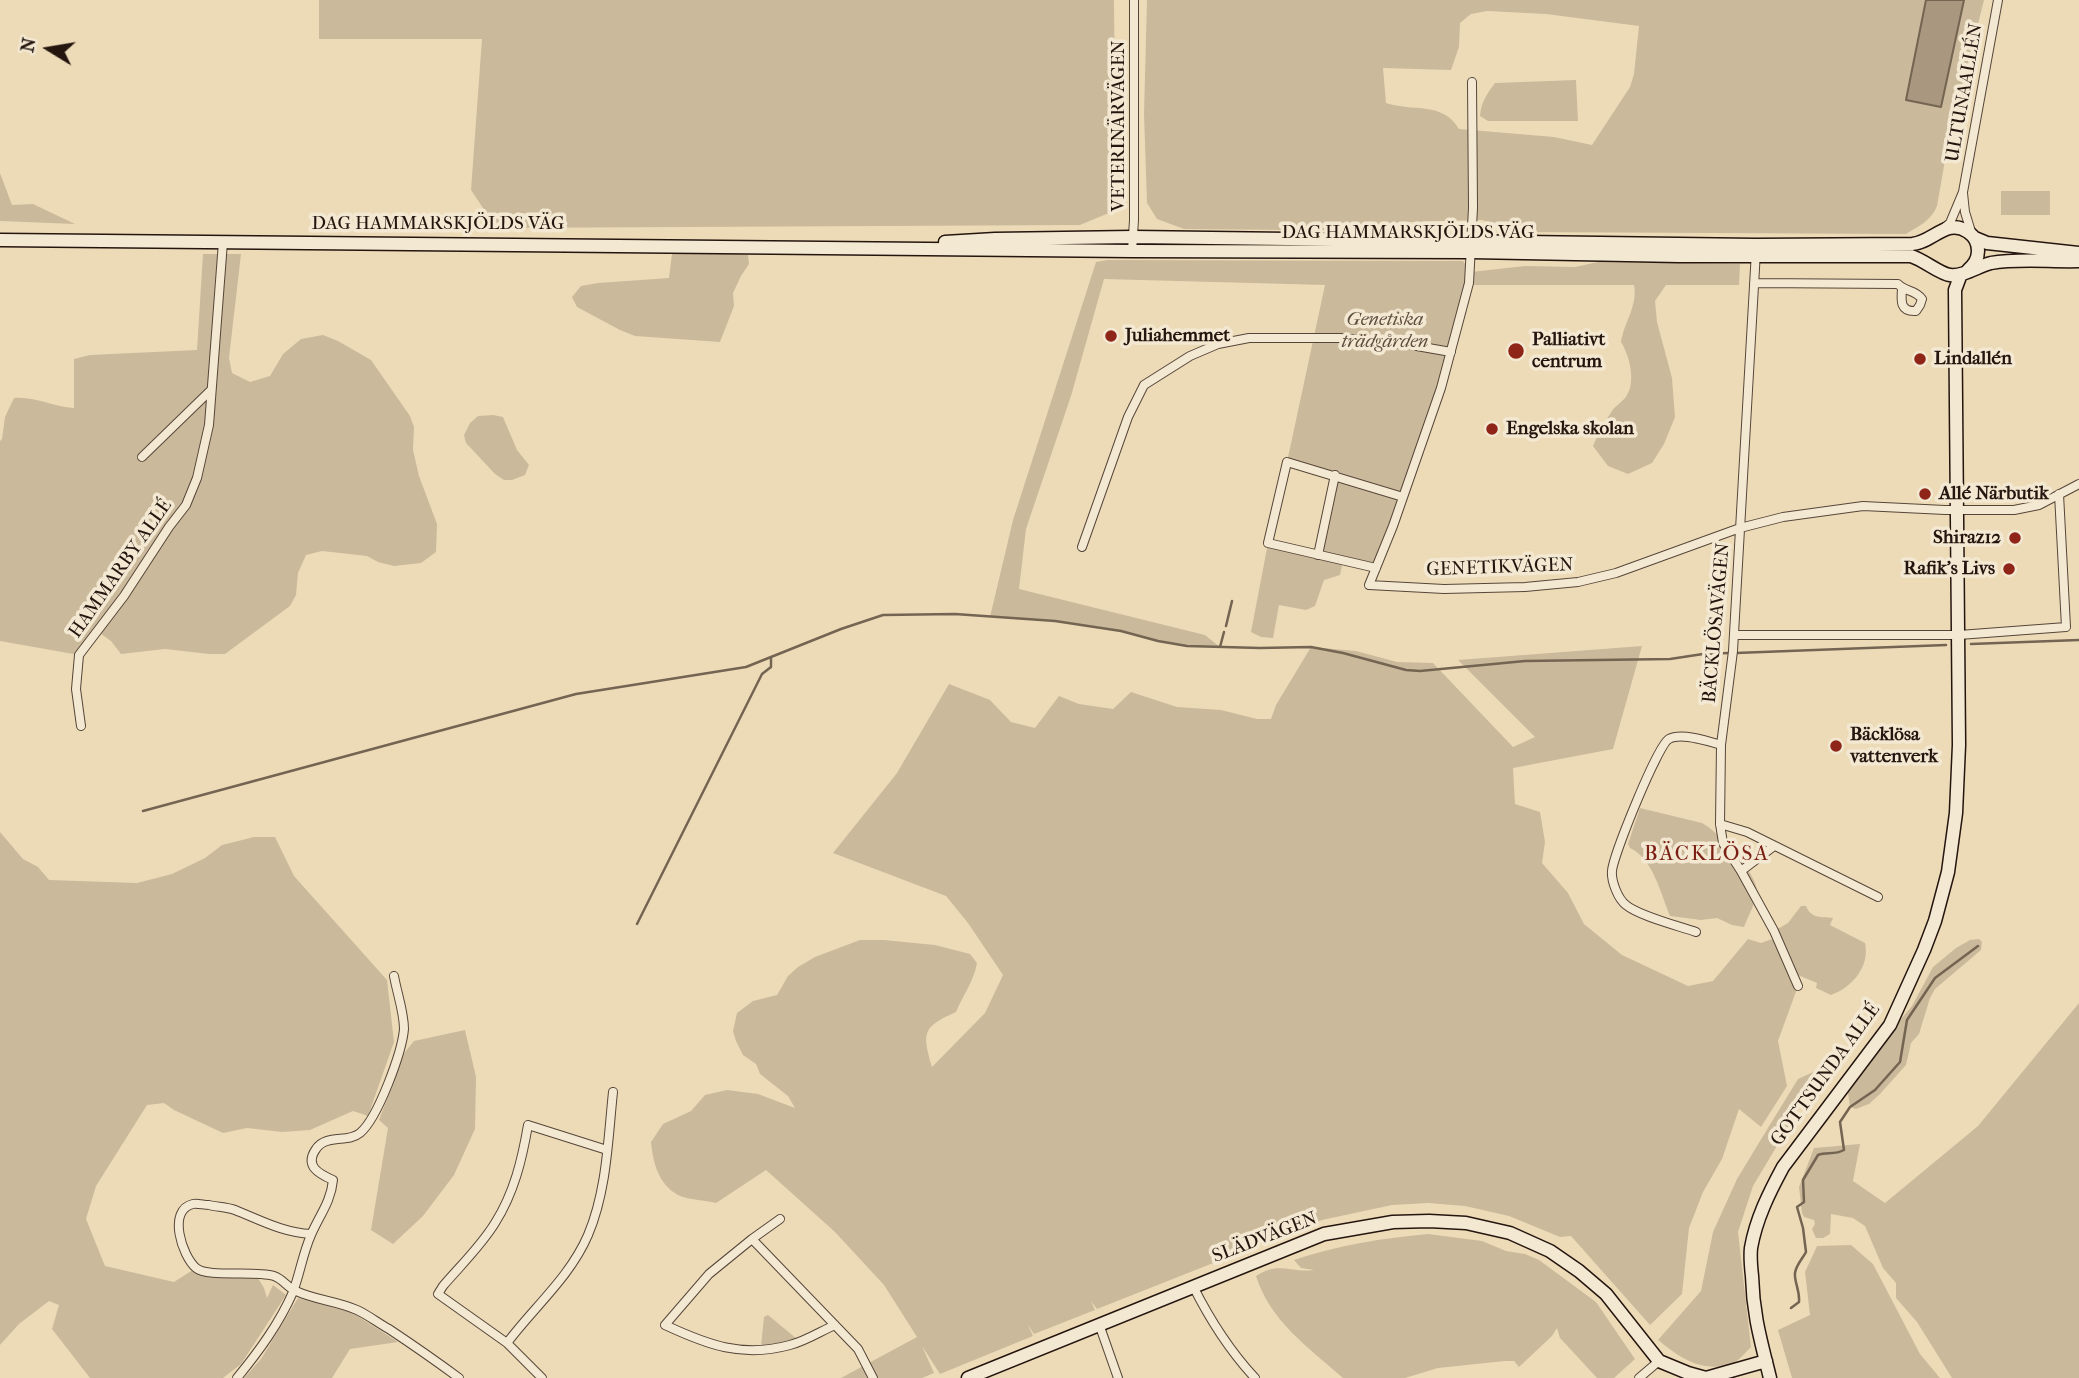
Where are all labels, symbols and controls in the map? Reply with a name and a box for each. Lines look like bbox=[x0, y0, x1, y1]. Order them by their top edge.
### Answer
north arrow bbox=[14, 14, 84, 84]
street label: ULTUNAALLÉN bbox=[1942, 22, 1988, 164]
text: N bbox=[16, 36, 41, 54]
street label: VETERINÄRVÄGEN bbox=[1108, 40, 1130, 212]
street label: DAG HAMMARSKJÖLDS VÄG bbox=[311, 213, 565, 235]
street label: DAG HAMMARSKJÖLDS VÄG bbox=[1281, 222, 1535, 244]
park label: Genetiska trädgården bbox=[1341, 309, 1429, 353]
place label: Juliahemmet bbox=[1125, 325, 1230, 347]
marker: Juliahemmet bbox=[1103, 328, 1119, 344]
place label: Palliativt centrum bbox=[1532, 329, 1605, 373]
marker: Palliativt centrum bbox=[1506, 341, 1526, 361]
place label: Lindallén bbox=[1934, 348, 2012, 370]
marker: Lindallén bbox=[1912, 351, 1928, 367]
place label: Engelska skolan bbox=[1506, 418, 1634, 440]
marker: Engelska skolan bbox=[1484, 421, 1500, 437]
place label: Allé Närbutik bbox=[1939, 483, 2049, 505]
marker: Allé Närbutik bbox=[1917, 486, 1933, 502]
street label: HAMMARBY ALLÉ bbox=[65, 495, 177, 643]
place label: Shiraz12 bbox=[1933, 527, 2001, 549]
marker: Shiraz12 bbox=[2007, 530, 2023, 546]
street label: BÄCKLÖSAVÄGEN bbox=[1699, 542, 1735, 704]
street label: GENETIKVÄGEN bbox=[1426, 554, 1574, 582]
place label: Rafik's Livs bbox=[1903, 558, 1995, 580]
marker: Rafik's Livs bbox=[2001, 561, 2017, 577]
place label: Bäcklösa vattenverk bbox=[1850, 724, 1938, 768]
marker: Bäcklösa vattenverk bbox=[1828, 738, 1844, 754]
district label: BÄCKLÖSA bbox=[1645, 842, 1769, 868]
street label: GOTTSUNDA ALLÉ bbox=[1767, 999, 1885, 1151]
street label: SLÄDVÄGEN bbox=[1209, 1208, 1321, 1268]

